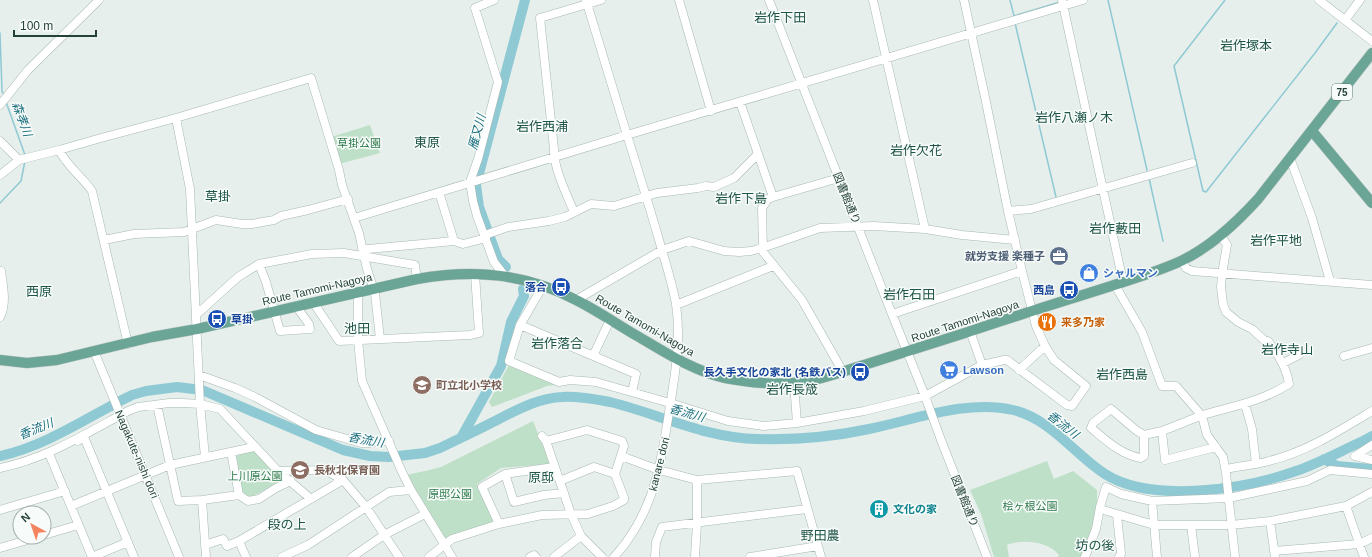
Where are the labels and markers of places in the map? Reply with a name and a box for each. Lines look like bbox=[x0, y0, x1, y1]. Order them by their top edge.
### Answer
office icon: 就労支援 楽種子 bbox=[1048, 245, 1070, 267]
place label: 就労支援 楽種子 bbox=[965, 250, 1045, 262]
shop icon: シャルマン bbox=[1078, 262, 1100, 284]
place label: シャルマン bbox=[1103, 267, 1158, 279]
bus stop icon: 落合 bbox=[550, 276, 572, 298]
bus stop icon: 西島 bbox=[1058, 279, 1080, 301]
place label: 落合 bbox=[525, 281, 547, 293]
place label: 西島 bbox=[1033, 284, 1055, 296]
bus stop icon: 草掛 bbox=[206, 308, 228, 330]
restaurant icon: 来多乃家 bbox=[1036, 311, 1058, 333]
place label: 草掛 bbox=[231, 313, 254, 325]
place label: 来多乃家 bbox=[1061, 316, 1105, 328]
supermarket icon: Lawson bbox=[938, 359, 960, 381]
bus stop icon: 長久手文化の家北 (名鉄バス) bbox=[849, 361, 871, 383]
place label: Lawson bbox=[963, 364, 1004, 376]
place label: 長久手文化の家北 (名鉄バス) bbox=[704, 366, 846, 378]
school or university icon: 町立北小学校 bbox=[411, 374, 433, 396]
place label: 町立北小学校 bbox=[436, 379, 502, 391]
school or university icon: 長秋北保育園 bbox=[289, 459, 311, 481]
place label: 長秋北保育園 bbox=[314, 464, 380, 476]
building icon: 文化の家 bbox=[868, 498, 890, 520]
place label: 文化の家 bbox=[893, 503, 937, 515]

